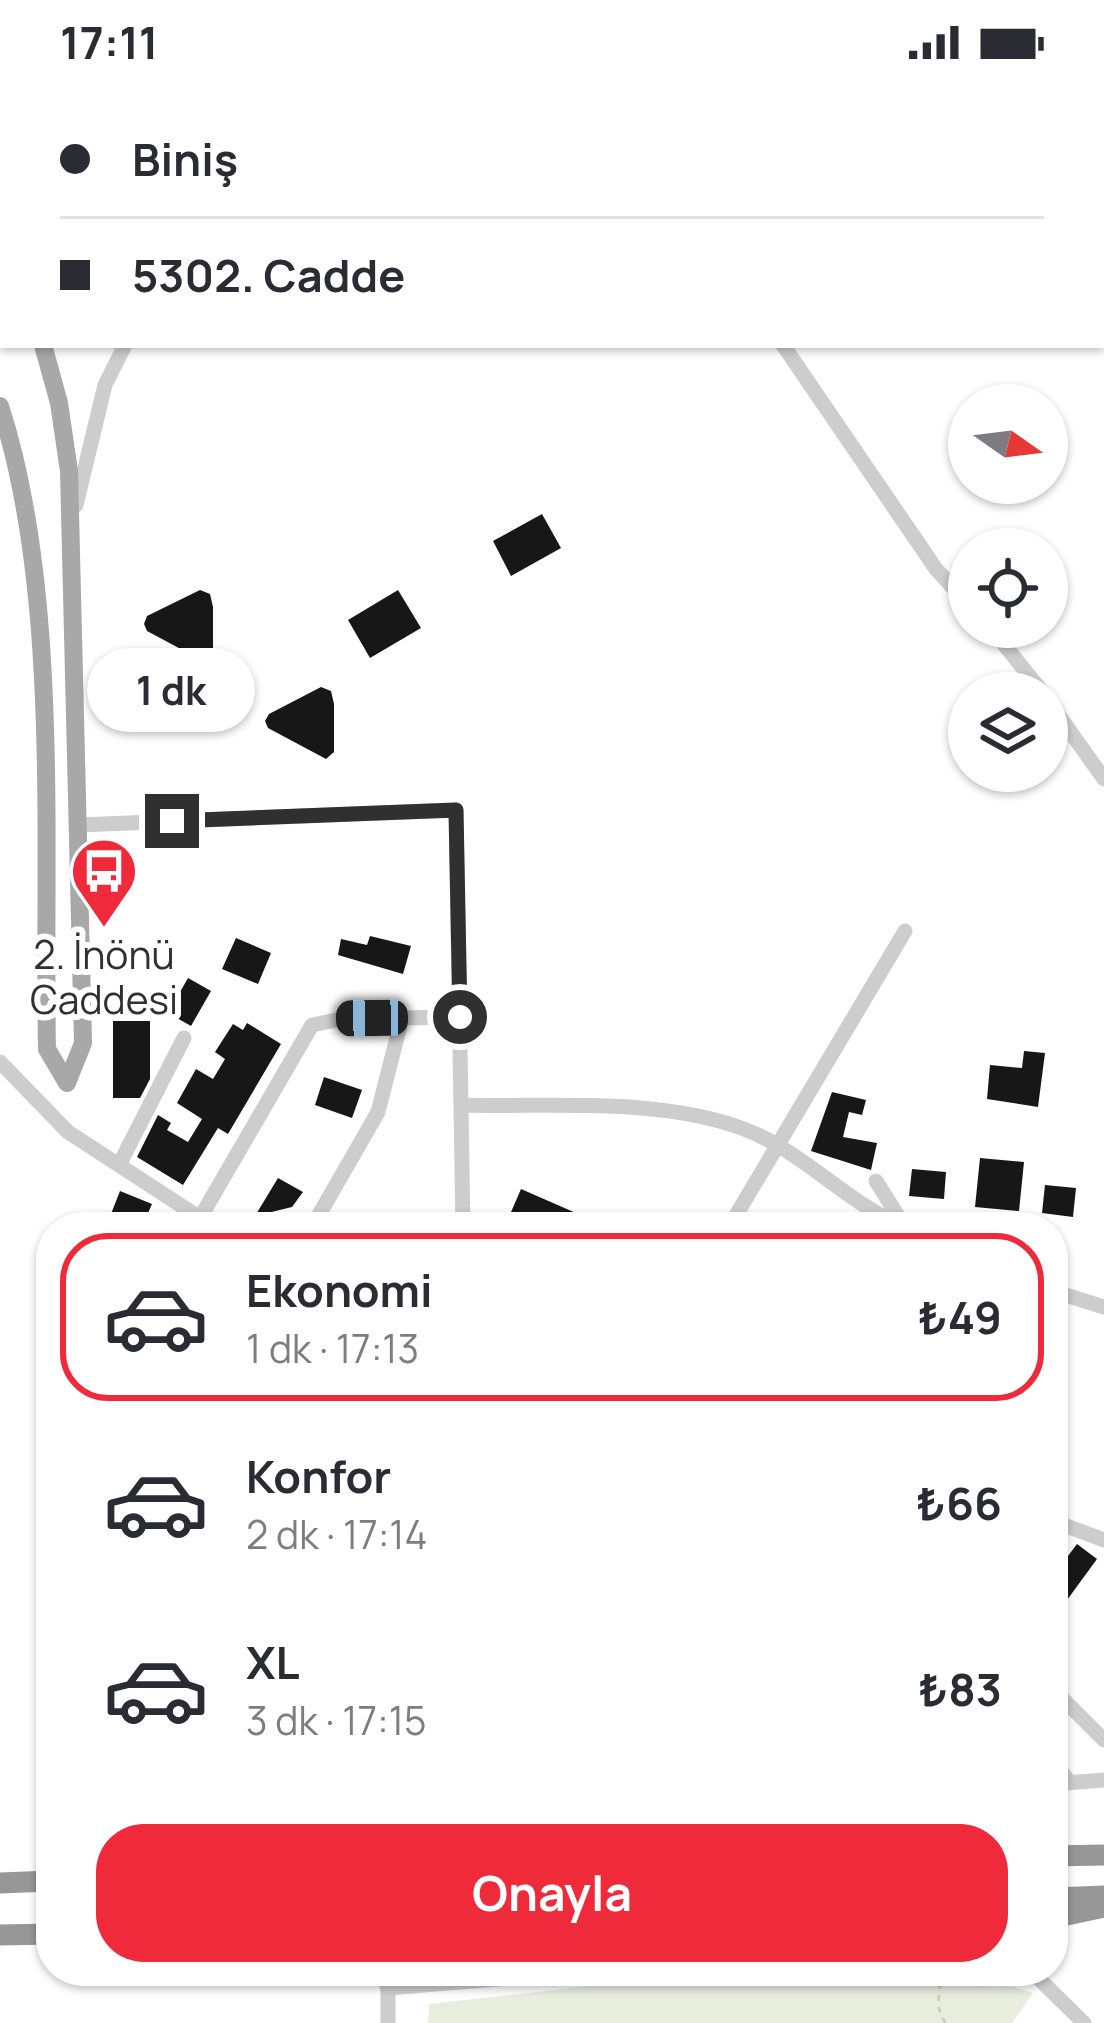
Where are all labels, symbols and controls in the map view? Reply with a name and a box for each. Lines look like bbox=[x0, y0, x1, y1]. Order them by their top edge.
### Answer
text: 17:11 bbox=[60, 11, 159, 73]
text: Biniş bbox=[132, 128, 238, 190]
text: 5302. Cadde bbox=[132, 244, 405, 306]
north arrow bbox=[948, 384, 1068, 504]
map controls bbox=[948, 384, 1068, 792]
button: locate bbox=[948, 528, 1068, 648]
callout: 1 dk bbox=[88, 647, 256, 731]
text: 1 dk bbox=[136, 663, 206, 717]
button: layers bbox=[948, 672, 1068, 792]
route end bbox=[145, 794, 199, 848]
bus stop icon: 2. İnönü Caddesi bbox=[69, 836, 139, 930]
place label: 2. İnönü Caddesi bbox=[30, 927, 178, 1026]
route start bbox=[433, 990, 487, 1044]
car bbox=[336, 999, 408, 1037]
text: Ekonomi bbox=[246, 1259, 433, 1321]
icon: car bbox=[102, 1263, 210, 1371]
text: ₺49 bbox=[918, 1286, 1002, 1348]
text: 1 dk · 17:13 bbox=[246, 1321, 419, 1375]
text: Konfor bbox=[246, 1445, 391, 1507]
icon: car bbox=[102, 1449, 210, 1557]
text: ₺66 bbox=[916, 1472, 1002, 1534]
text: 2 dk · 17:14 bbox=[246, 1507, 428, 1561]
text: XL bbox=[246, 1631, 300, 1693]
icon: car bbox=[102, 1635, 210, 1743]
text: ₺83 bbox=[919, 1658, 1002, 1720]
text: 3 dk · 17:15 bbox=[246, 1693, 426, 1747]
button: Onayla bbox=[96, 1824, 1008, 1962]

